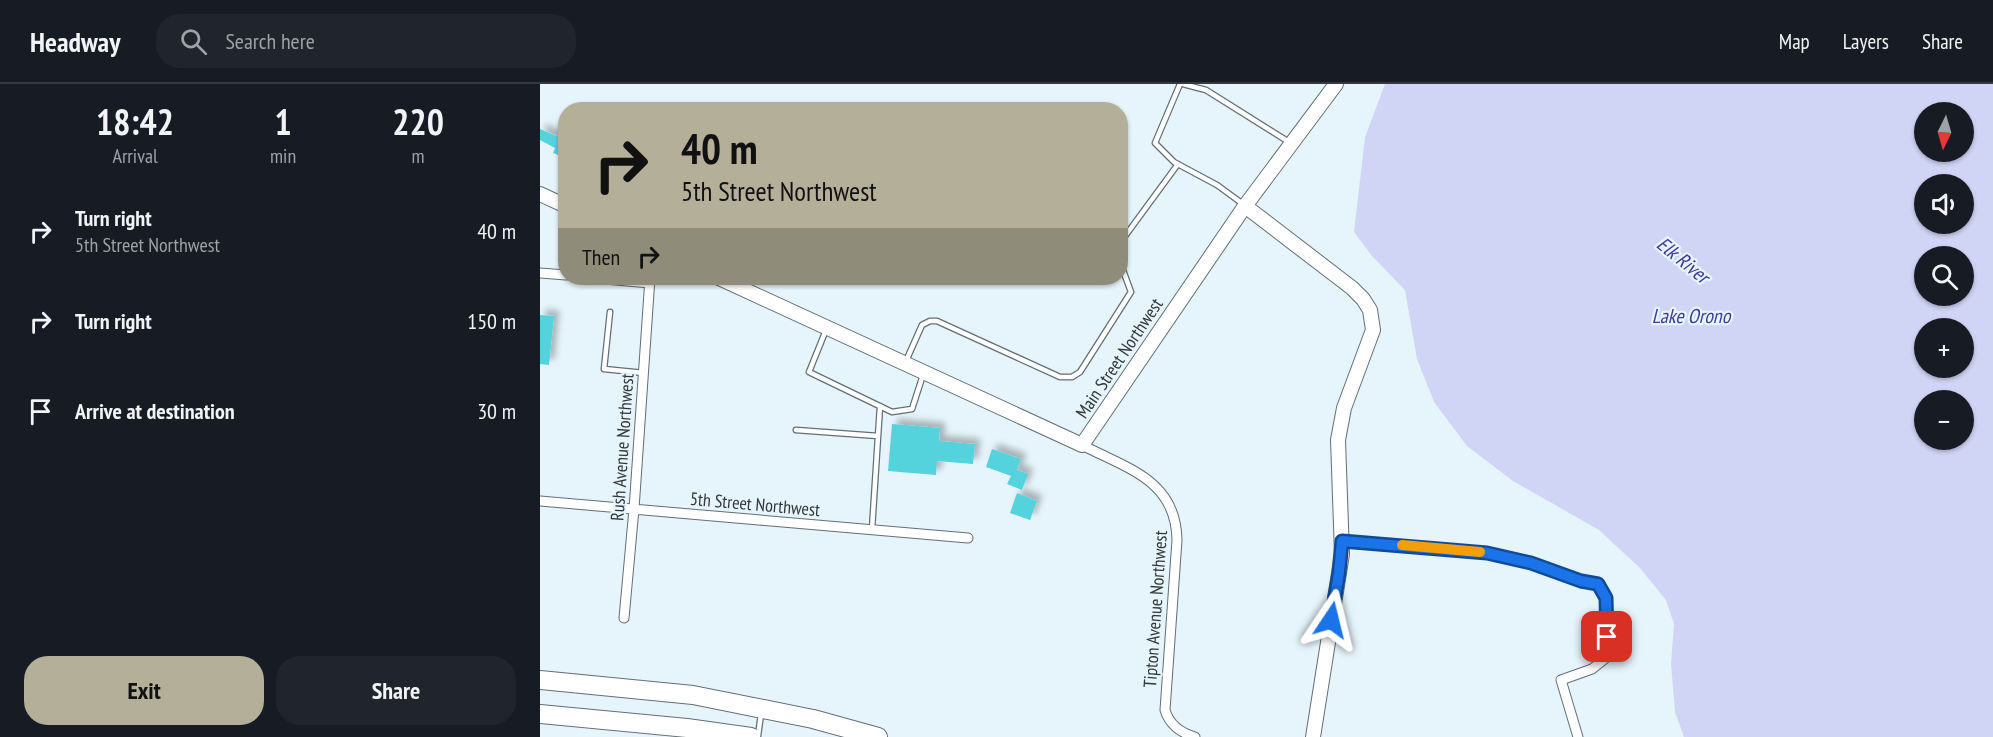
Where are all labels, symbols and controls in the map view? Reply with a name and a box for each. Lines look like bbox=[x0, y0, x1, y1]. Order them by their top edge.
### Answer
search box bbox=[156, 14, 576, 68]
text: Headway bbox=[30, 23, 120, 60]
icon: search bbox=[177, 25, 210, 58]
text: Search here bbox=[225, 27, 315, 55]
text: Map bbox=[1779, 28, 1810, 55]
text: Layers bbox=[1843, 28, 1889, 55]
text: Share bbox=[1922, 28, 1963, 55]
text: 18:42 bbox=[96, 98, 174, 145]
text: 1 bbox=[274, 98, 292, 145]
text: 220 bbox=[392, 98, 444, 145]
north arrow bbox=[1914, 102, 1974, 162]
map controls bbox=[1914, 102, 1974, 450]
text: 40 m bbox=[681, 121, 758, 176]
icon: right bbox=[582, 126, 660, 204]
text: Arrival bbox=[112, 143, 158, 169]
text: min bbox=[270, 143, 296, 169]
text: m bbox=[412, 143, 425, 169]
text: 5th Street Northwest bbox=[681, 174, 877, 208]
button: sound bbox=[1914, 174, 1974, 234]
text: Turn right bbox=[75, 204, 152, 232]
icon: right bbox=[24, 215, 57, 248]
text: 40 m bbox=[477, 217, 516, 245]
water label: Elk River bbox=[1651, 231, 1717, 291]
text: 5th Street Northwest bbox=[75, 232, 220, 258]
icon: right bbox=[632, 240, 665, 273]
text: Then bbox=[582, 243, 620, 271]
button: search bbox=[1914, 246, 1974, 306]
street label: Main Street Northwest bbox=[1070, 294, 1168, 422]
water label: Lake Orono bbox=[1652, 303, 1732, 329]
icon: right bbox=[24, 305, 57, 338]
text: Turn right bbox=[75, 307, 152, 335]
text: 150 m bbox=[467, 307, 516, 335]
button: + bbox=[1914, 318, 1974, 378]
street label: Rush Avenue Northwest bbox=[605, 372, 639, 521]
button: − bbox=[1914, 390, 1974, 450]
icon: arrive bbox=[24, 395, 57, 428]
text: Arrive at destination bbox=[75, 397, 235, 425]
text: 30 m bbox=[477, 397, 516, 425]
street label: 5th Street Northwest bbox=[689, 487, 821, 521]
street label: Tipton Avenue Northwest bbox=[1138, 530, 1172, 688]
position arrow bbox=[1299, 588, 1363, 652]
pin bbox=[1581, 611, 1632, 662]
icon: arrive bbox=[1590, 620, 1623, 653]
button: Exit bbox=[24, 656, 264, 725]
button: Share bbox=[276, 656, 516, 725]

